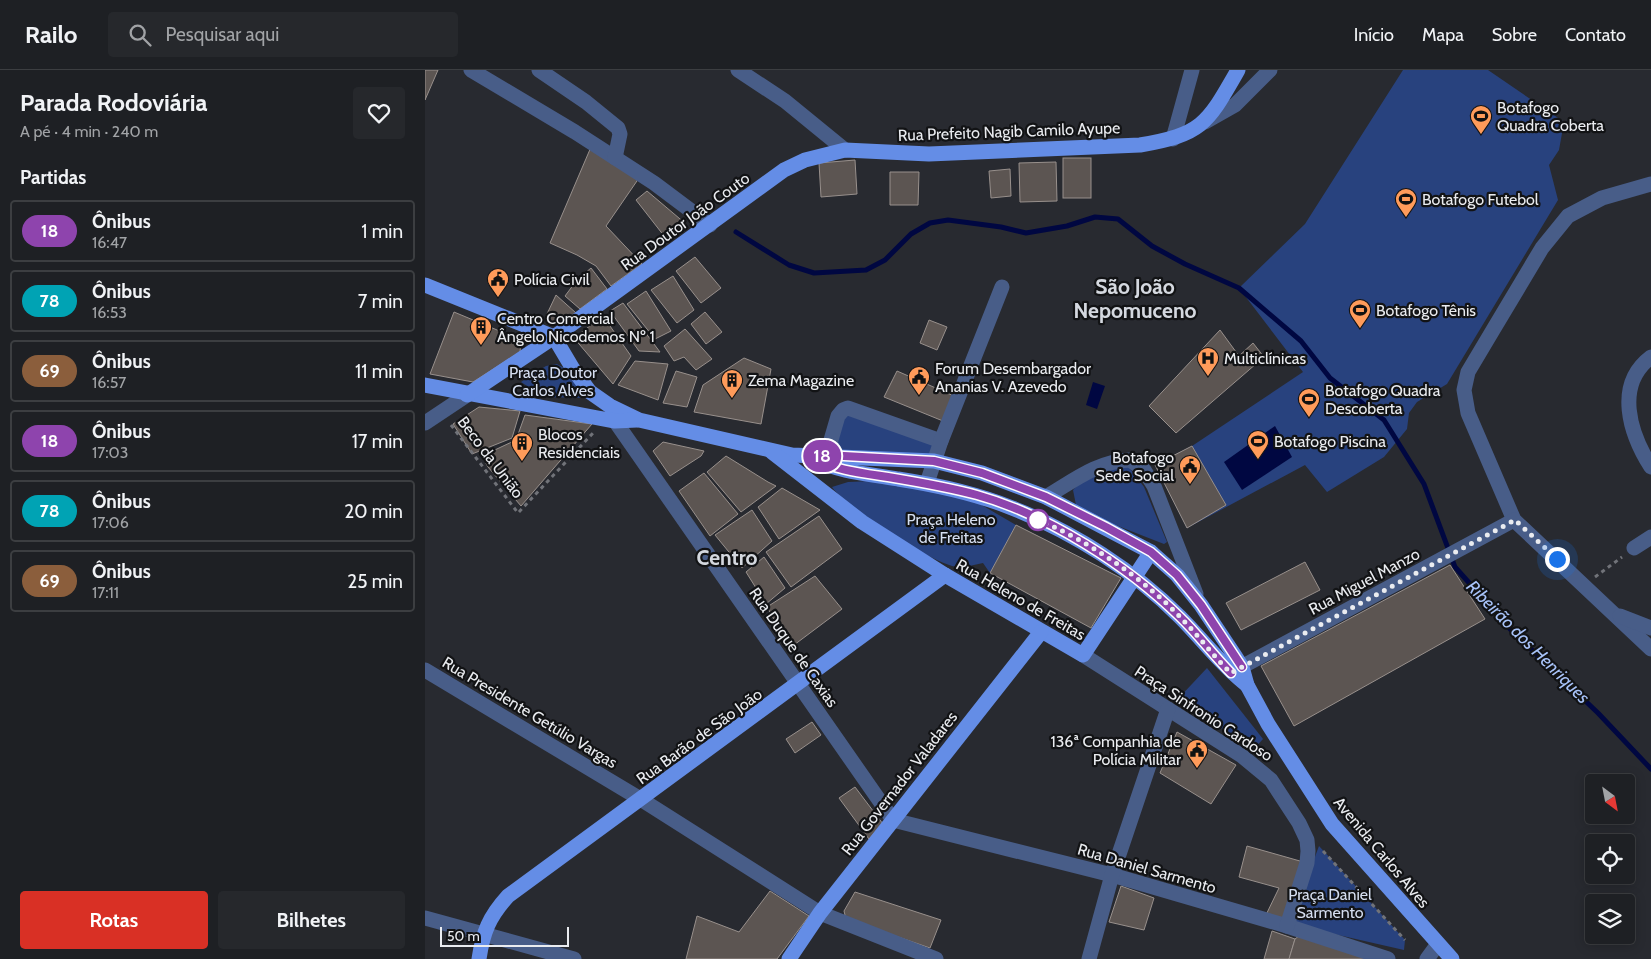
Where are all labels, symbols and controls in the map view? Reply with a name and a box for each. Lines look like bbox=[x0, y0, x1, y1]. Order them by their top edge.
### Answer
search box bbox=[108, 12, 458, 57]
text: Railo bbox=[25, 20, 78, 49]
icon: search bbox=[126, 21, 154, 49]
text: Pesquisar aqui bbox=[166, 23, 279, 46]
text: Início bbox=[1354, 24, 1394, 46]
text: Mapa bbox=[1422, 24, 1464, 46]
text: Sobre bbox=[1492, 24, 1537, 46]
text: Contato bbox=[1565, 24, 1626, 46]
button: heart bbox=[353, 87, 405, 139]
text: Parada Rodoviária bbox=[20, 88, 207, 117]
place label: Botafogo Quadra Coberta bbox=[1497, 98, 1604, 135]
sports icon: Botafogo Quadra Coberta bbox=[1469, 104, 1493, 135]
street label: Rua Prefeito Nagib Camilo Ayupe bbox=[898, 118, 1120, 145]
text: A pé · 4 min · 240 m bbox=[20, 122, 158, 141]
text: Partidas bbox=[20, 166, 86, 189]
street label: Rua Doutor João Couto bbox=[617, 168, 753, 274]
sports icon: Botafogo Futebol bbox=[1394, 187, 1418, 218]
place label: Botafogo Futebol bbox=[1422, 190, 1539, 209]
text: Ônibus bbox=[92, 210, 151, 233]
text: 18 bbox=[41, 220, 58, 242]
text: 1 min bbox=[361, 220, 403, 243]
text: 16:47 bbox=[92, 233, 127, 252]
public building icon: Polícia Civil bbox=[486, 267, 510, 298]
place label: Polícia Civil bbox=[514, 270, 590, 289]
district label: São João Nepomuceno bbox=[1074, 274, 1197, 323]
text: Ônibus bbox=[92, 280, 151, 303]
text: 78 bbox=[39, 290, 60, 312]
text: 7 min bbox=[358, 290, 403, 313]
sports icon: Botafogo Tênis bbox=[1348, 298, 1372, 329]
place label: Botafogo Tênis bbox=[1376, 301, 1476, 320]
text: 16:53 bbox=[92, 303, 127, 322]
place label: Centro Comercial Ângelo Nicodemos Nº 1 bbox=[497, 309, 655, 346]
building icon: Centro Comercial Ângelo Nicodemos Nº 1 bbox=[469, 315, 493, 346]
hospital icon: Multiclínicas bbox=[1196, 346, 1220, 377]
place label: Multiclínicas bbox=[1224, 349, 1306, 368]
text: Ônibus bbox=[92, 350, 151, 373]
place label: Forum Desembargador Ananias V. Azevedo bbox=[935, 359, 1092, 396]
text: 69 bbox=[39, 360, 60, 382]
text: 11 min bbox=[355, 360, 403, 383]
park label: Praça Doutor Carlos Alves bbox=[509, 363, 598, 400]
public building icon: Forum Desembargador Ananias V. Azevedo bbox=[907, 365, 931, 396]
building icon: Zema Magazine bbox=[720, 368, 744, 399]
place label: Zema Magazine bbox=[748, 371, 854, 390]
text: 16:57 bbox=[92, 373, 126, 392]
place label: Botafogo Quadra Descoberta bbox=[1325, 381, 1441, 418]
sports icon: Botafogo Quadra Descoberta bbox=[1297, 387, 1321, 418]
street label: Beco da União bbox=[454, 413, 528, 502]
text: Ônibus bbox=[92, 420, 151, 443]
place label: Blocos Residenciais bbox=[538, 425, 620, 462]
sports icon: Botafogo Piscina bbox=[1246, 429, 1270, 460]
text: 18 bbox=[41, 430, 58, 452]
text: 17 min bbox=[352, 430, 403, 453]
building icon: Blocos Residenciais bbox=[510, 431, 534, 462]
place label: Botafogo Piscina bbox=[1274, 432, 1386, 451]
line badge: 18 bbox=[799, 440, 845, 472]
text: 17:03 bbox=[92, 443, 128, 462]
text: 18 bbox=[813, 445, 831, 467]
place label: Botafogo Sede Social bbox=[1096, 448, 1174, 485]
public building icon: Botafogo Sede Social bbox=[1178, 454, 1202, 485]
text: Ônibus bbox=[92, 490, 151, 513]
text: 78 bbox=[39, 500, 60, 522]
text: 20 min bbox=[344, 500, 403, 523]
unlabelled marker bbox=[1027, 509, 1049, 531]
park label: Praça Heleno de Freitas bbox=[906, 510, 996, 547]
text: 17:06 bbox=[92, 513, 129, 532]
street label: Rua Miguel Manzo bbox=[1305, 544, 1423, 619]
district label: Centro bbox=[697, 545, 757, 570]
your location bbox=[1545, 547, 1570, 572]
street label: Rua Heleno de Freitas bbox=[953, 555, 1089, 644]
text: Ônibus bbox=[92, 560, 151, 583]
text: 69 bbox=[39, 570, 60, 592]
text: 25 min bbox=[347, 570, 403, 593]
water label: Ribeirão dos Henriques bbox=[1462, 576, 1594, 708]
text: 17:11 bbox=[92, 583, 119, 602]
street label: Rua Duque de Caxias bbox=[745, 584, 842, 711]
street label: Rua Presidente Getúlio Vargas bbox=[439, 653, 621, 772]
street label: Praça Sinfronio Cardoso bbox=[1131, 662, 1277, 765]
street label: Rua Barão de São João bbox=[633, 684, 766, 788]
street label: Rua Governador Valadares bbox=[837, 707, 962, 859]
place label: 136ª Companhia de Polícia Militar bbox=[1050, 732, 1182, 769]
public building icon: 136ª Companhia de Polícia Militar bbox=[1185, 738, 1209, 769]
north arrow bbox=[1585, 774, 1635, 824]
map controls bbox=[1585, 774, 1635, 944]
street label: Avenida Carlos Alves bbox=[1330, 793, 1434, 912]
button: locate bbox=[1585, 834, 1635, 884]
street label: Rua Daniel Sarmento bbox=[1075, 840, 1219, 897]
park label: Praça Daniel Sarmento bbox=[1288, 885, 1372, 922]
button: Rotas bbox=[20, 891, 208, 949]
button: Bilhetes bbox=[218, 891, 405, 949]
button: layers bbox=[1585, 894, 1635, 944]
scale bar bbox=[440, 924, 569, 947]
text: 50 m bbox=[447, 927, 480, 945]

